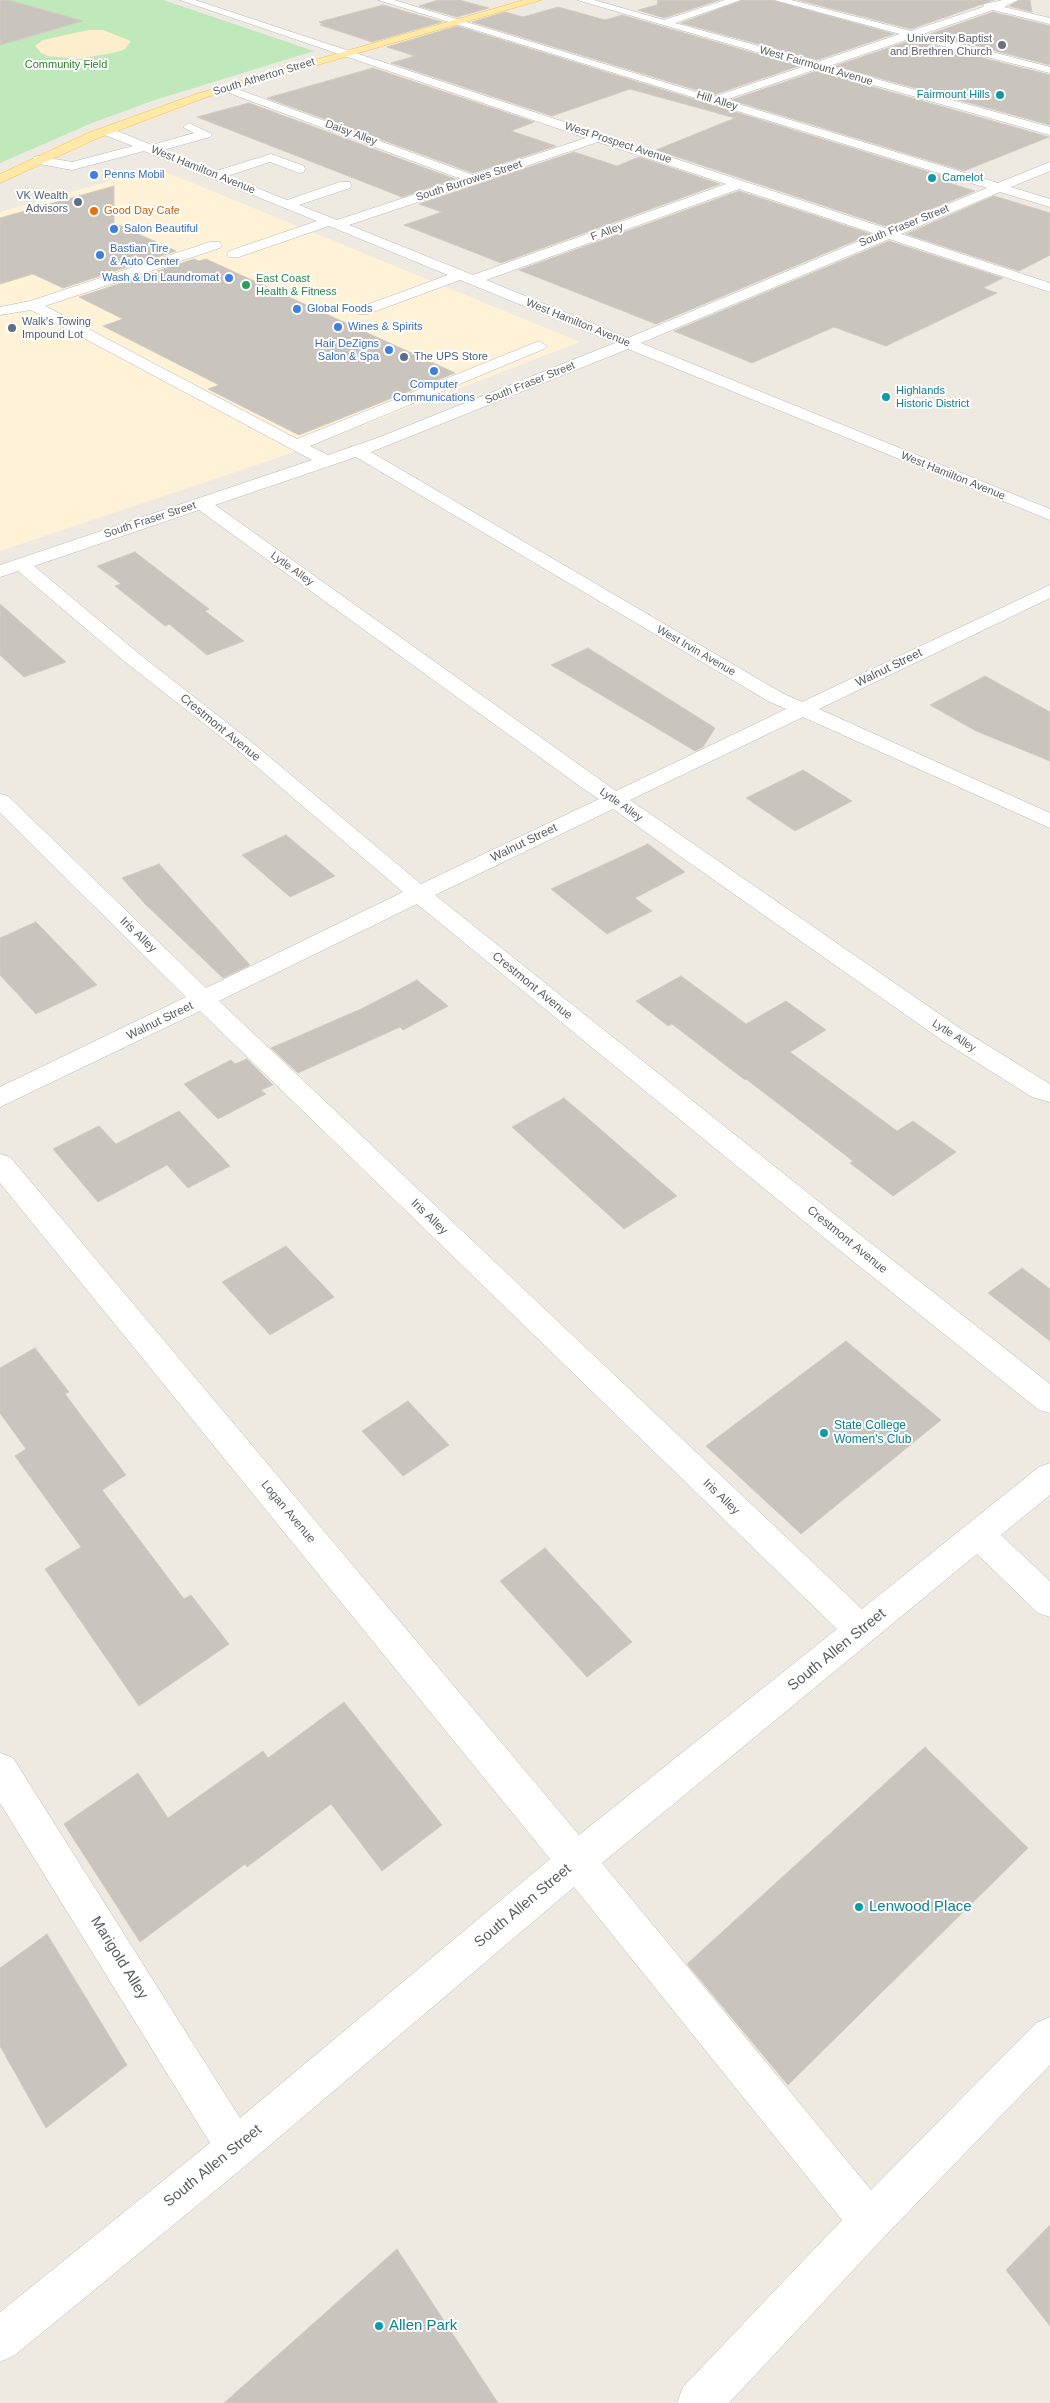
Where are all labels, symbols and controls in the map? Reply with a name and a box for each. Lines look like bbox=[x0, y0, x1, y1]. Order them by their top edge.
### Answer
place label: University Baptist and Brethren Church bbox=[890, 32, 992, 58]
marker: University Baptist and Brethren Church bbox=[996, 39, 1008, 51]
street label: West Fairmount Avenue bbox=[758, 43, 874, 89]
street label: South Atherton Street bbox=[211, 55, 317, 99]
park label: Community Field bbox=[25, 58, 107, 72]
place label: Fairmount Hills bbox=[917, 88, 990, 102]
street label: Hill Alley bbox=[695, 89, 739, 113]
marker: Fairmount Hills bbox=[994, 89, 1006, 101]
street label: Daisy Alley bbox=[323, 117, 379, 149]
street label: West Prospect Avenue bbox=[563, 119, 673, 167]
street label: West Hamilton Avenue bbox=[149, 143, 257, 197]
street label: South Burrowes Street bbox=[414, 158, 524, 204]
place label: Penns Mobil bbox=[104, 168, 165, 182]
marker: Penns Mobil bbox=[88, 169, 100, 181]
place label: Camelot bbox=[942, 171, 983, 185]
marker: Camelot bbox=[926, 172, 938, 184]
place label: VK Wealth Advisors bbox=[16, 189, 68, 215]
marker: VK Wealth Advisors bbox=[72, 196, 84, 208]
street label: South Fraser Street bbox=[857, 202, 951, 250]
place label: Good Day Cafe bbox=[104, 204, 180, 218]
marker: Good Day Cafe bbox=[88, 205, 100, 217]
street label: F Alley bbox=[589, 220, 625, 244]
place label: Salon Beautiful bbox=[124, 222, 198, 236]
marker: Salon Beautiful bbox=[108, 223, 120, 235]
place label: Bastian Tire & Auto Center bbox=[110, 242, 179, 268]
marker: Bastian Tire & Auto Center bbox=[94, 249, 106, 261]
place label: Wash & Dri Laundromat bbox=[102, 271, 219, 285]
marker: Wash & Dri Laundromat bbox=[223, 272, 235, 284]
place label: East Coast Health & Fitness bbox=[256, 272, 337, 298]
marker: East Coast Health & Fitness bbox=[240, 279, 252, 291]
street label: West Hamilton Avenue bbox=[524, 296, 632, 350]
place label: Global Foods bbox=[307, 302, 372, 316]
marker: Global Foods bbox=[291, 303, 303, 315]
place label: Walk's Towing Impound Lot bbox=[22, 315, 91, 341]
place label: Wines & Spirits bbox=[348, 320, 423, 334]
marker: Wines & Spirits bbox=[332, 321, 344, 333]
marker: Walk's Towing Impound Lot bbox=[6, 322, 18, 334]
place label: Hair DeZigns Salon & Spa bbox=[315, 337, 379, 363]
marker: Hair DeZigns Salon & Spa bbox=[383, 344, 395, 356]
place label: The UPS Store bbox=[414, 350, 488, 364]
marker: The UPS Store bbox=[398, 351, 410, 363]
street label: South Fraser Street bbox=[483, 359, 577, 407]
marker: Computer Communications bbox=[428, 365, 440, 377]
place label: Computer Communications bbox=[393, 378, 475, 404]
place label: Highlands Historic District bbox=[896, 384, 969, 410]
marker: Highlands Historic District bbox=[880, 391, 892, 403]
street label: West Hamilton Avenue bbox=[899, 449, 1007, 503]
street label: South Fraser Street bbox=[102, 499, 198, 541]
street label: Lytle Alley bbox=[268, 549, 316, 589]
street label: West Irvin Avenue bbox=[654, 623, 738, 679]
street label: Walnut Street bbox=[853, 646, 925, 690]
street label: Crestmont Avenue bbox=[177, 691, 263, 765]
street label: Lytle Alley bbox=[597, 785, 645, 825]
street label: Walnut Street bbox=[488, 821, 560, 865]
street label: Iris Alley bbox=[117, 914, 159, 956]
street label: Crestmont Avenue bbox=[489, 949, 575, 1023]
street label: Walnut Street bbox=[124, 999, 196, 1043]
street label: Lytle Alley bbox=[930, 1017, 978, 1055]
street label: Iris Alley bbox=[408, 1196, 450, 1238]
street label: Crestmont Avenue bbox=[804, 1203, 890, 1277]
place label: State College Women's Club bbox=[834, 1419, 911, 1447]
marker: State College Women's Club bbox=[818, 1427, 830, 1439]
street label: Iris Alley bbox=[700, 1476, 742, 1518]
street label: Logan Avenue bbox=[258, 1478, 318, 1546]
street label: South Allen Street bbox=[784, 1605, 890, 1695]
street label: South Allen Street bbox=[471, 1860, 575, 1952]
place label: Lenwood Place bbox=[869, 1898, 972, 1916]
marker: Lenwood Place bbox=[853, 1901, 865, 1913]
street label: Marigold Alley bbox=[86, 1913, 152, 2003]
street label: South Allen Street bbox=[160, 2121, 266, 2211]
place label: Allen Park bbox=[389, 2317, 457, 2335]
marker: Allen Park bbox=[373, 2320, 385, 2332]

